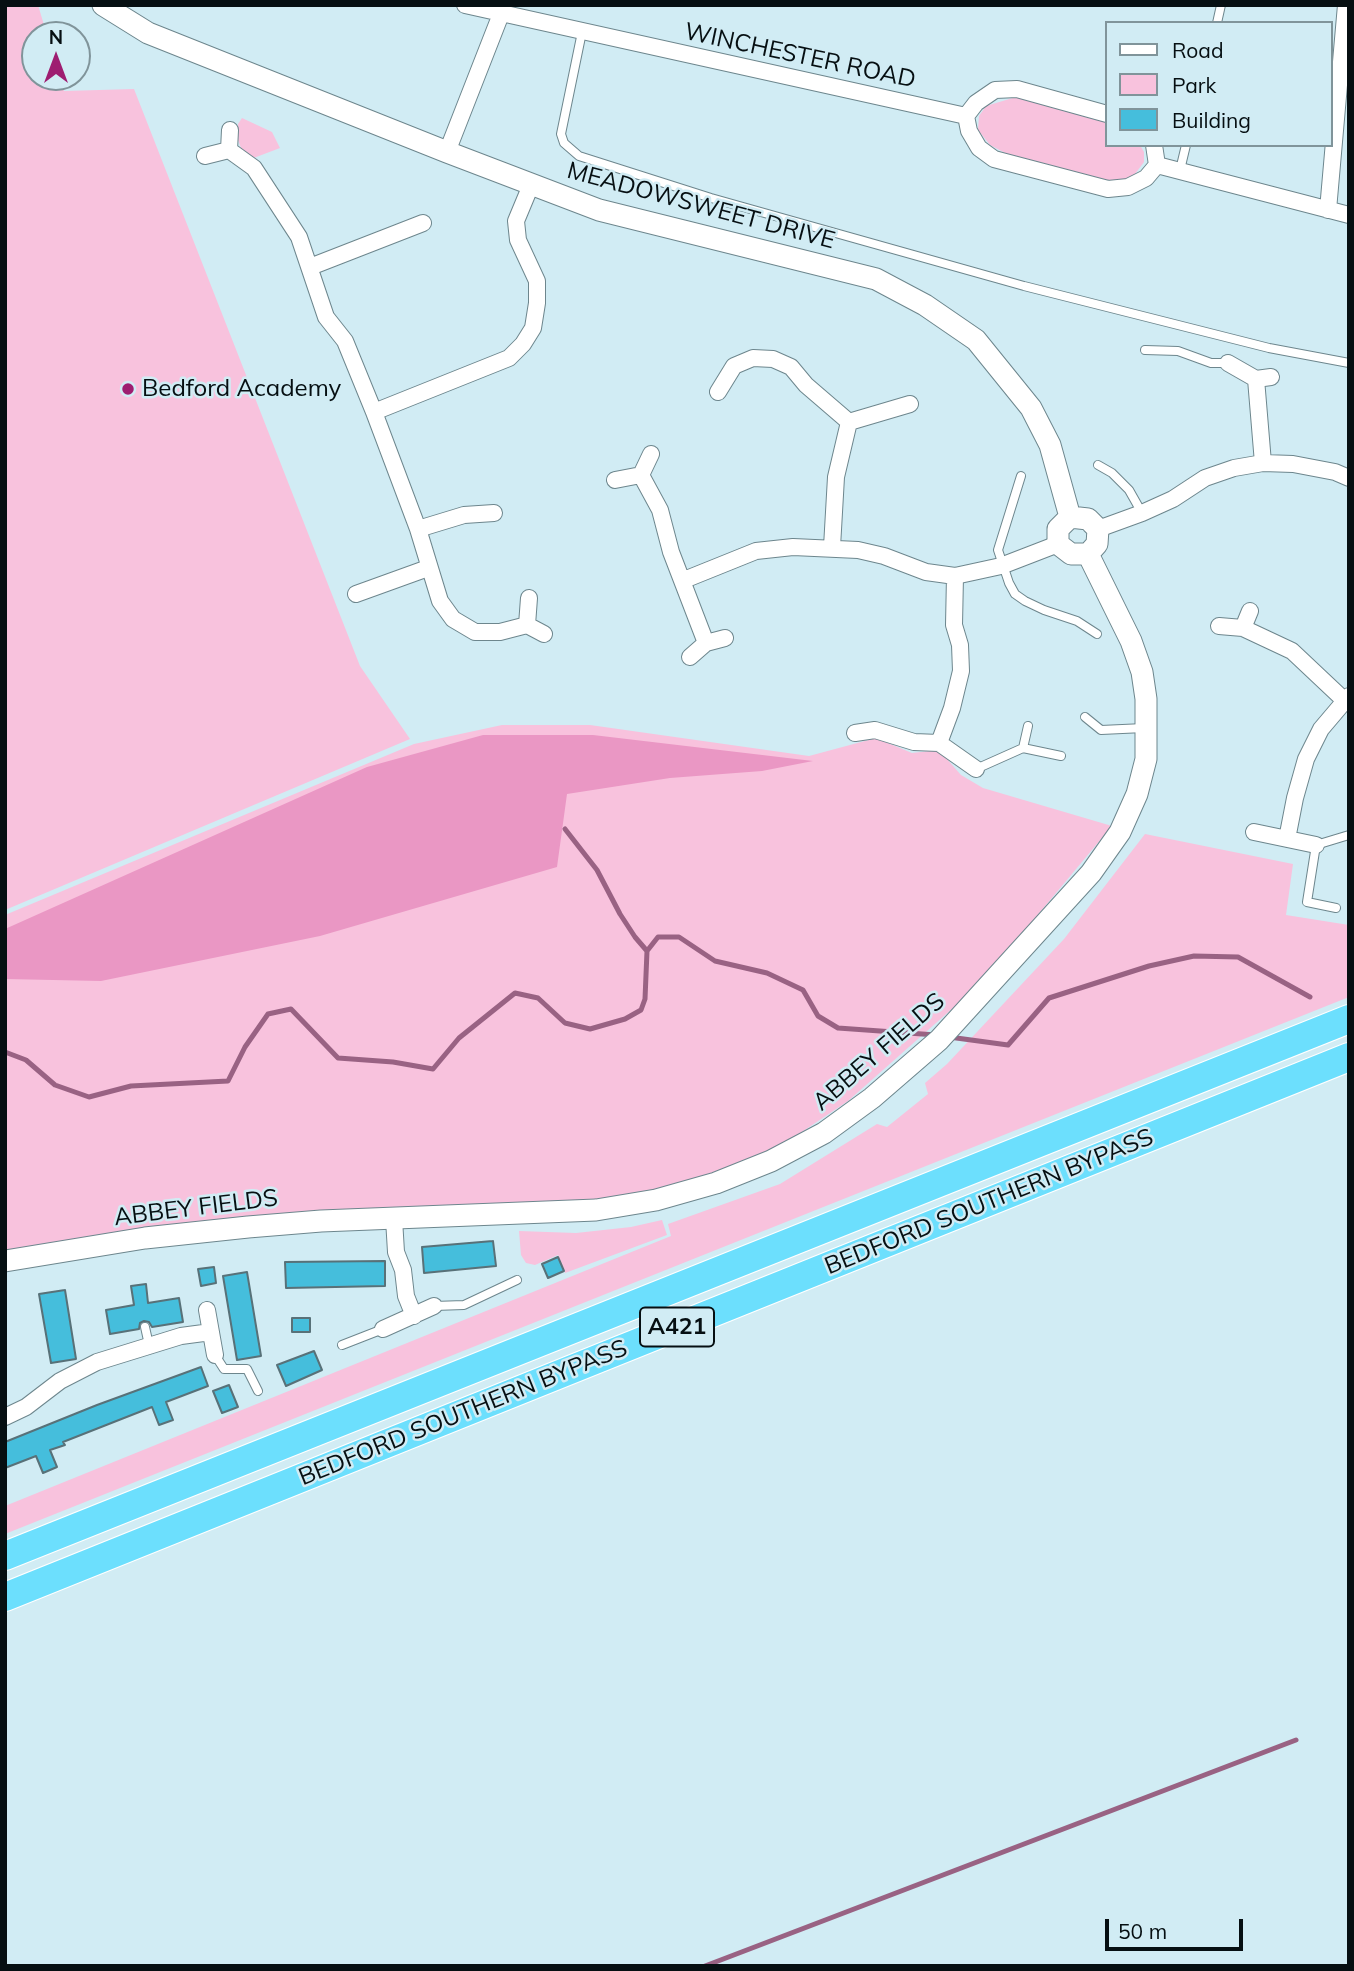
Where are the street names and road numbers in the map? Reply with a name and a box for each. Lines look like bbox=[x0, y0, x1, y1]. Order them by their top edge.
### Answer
street label: WINCHESTER ROAD bbox=[682, 17, 918, 95]
street label: MEADOWSWEET DRIVE bbox=[564, 156, 838, 256]
street label: ABBEY FIELDS bbox=[807, 987, 951, 1117]
street label: BEDFORD SOUTHERN BYPASS bbox=[821, 1123, 1157, 1281]
street label: ABBEY FIELDS bbox=[112, 1184, 280, 1232]
road number: A421 bbox=[640, 1308, 714, 1346]
street label: BEDFORD SOUTHERN BYPASS bbox=[295, 1334, 631, 1492]

